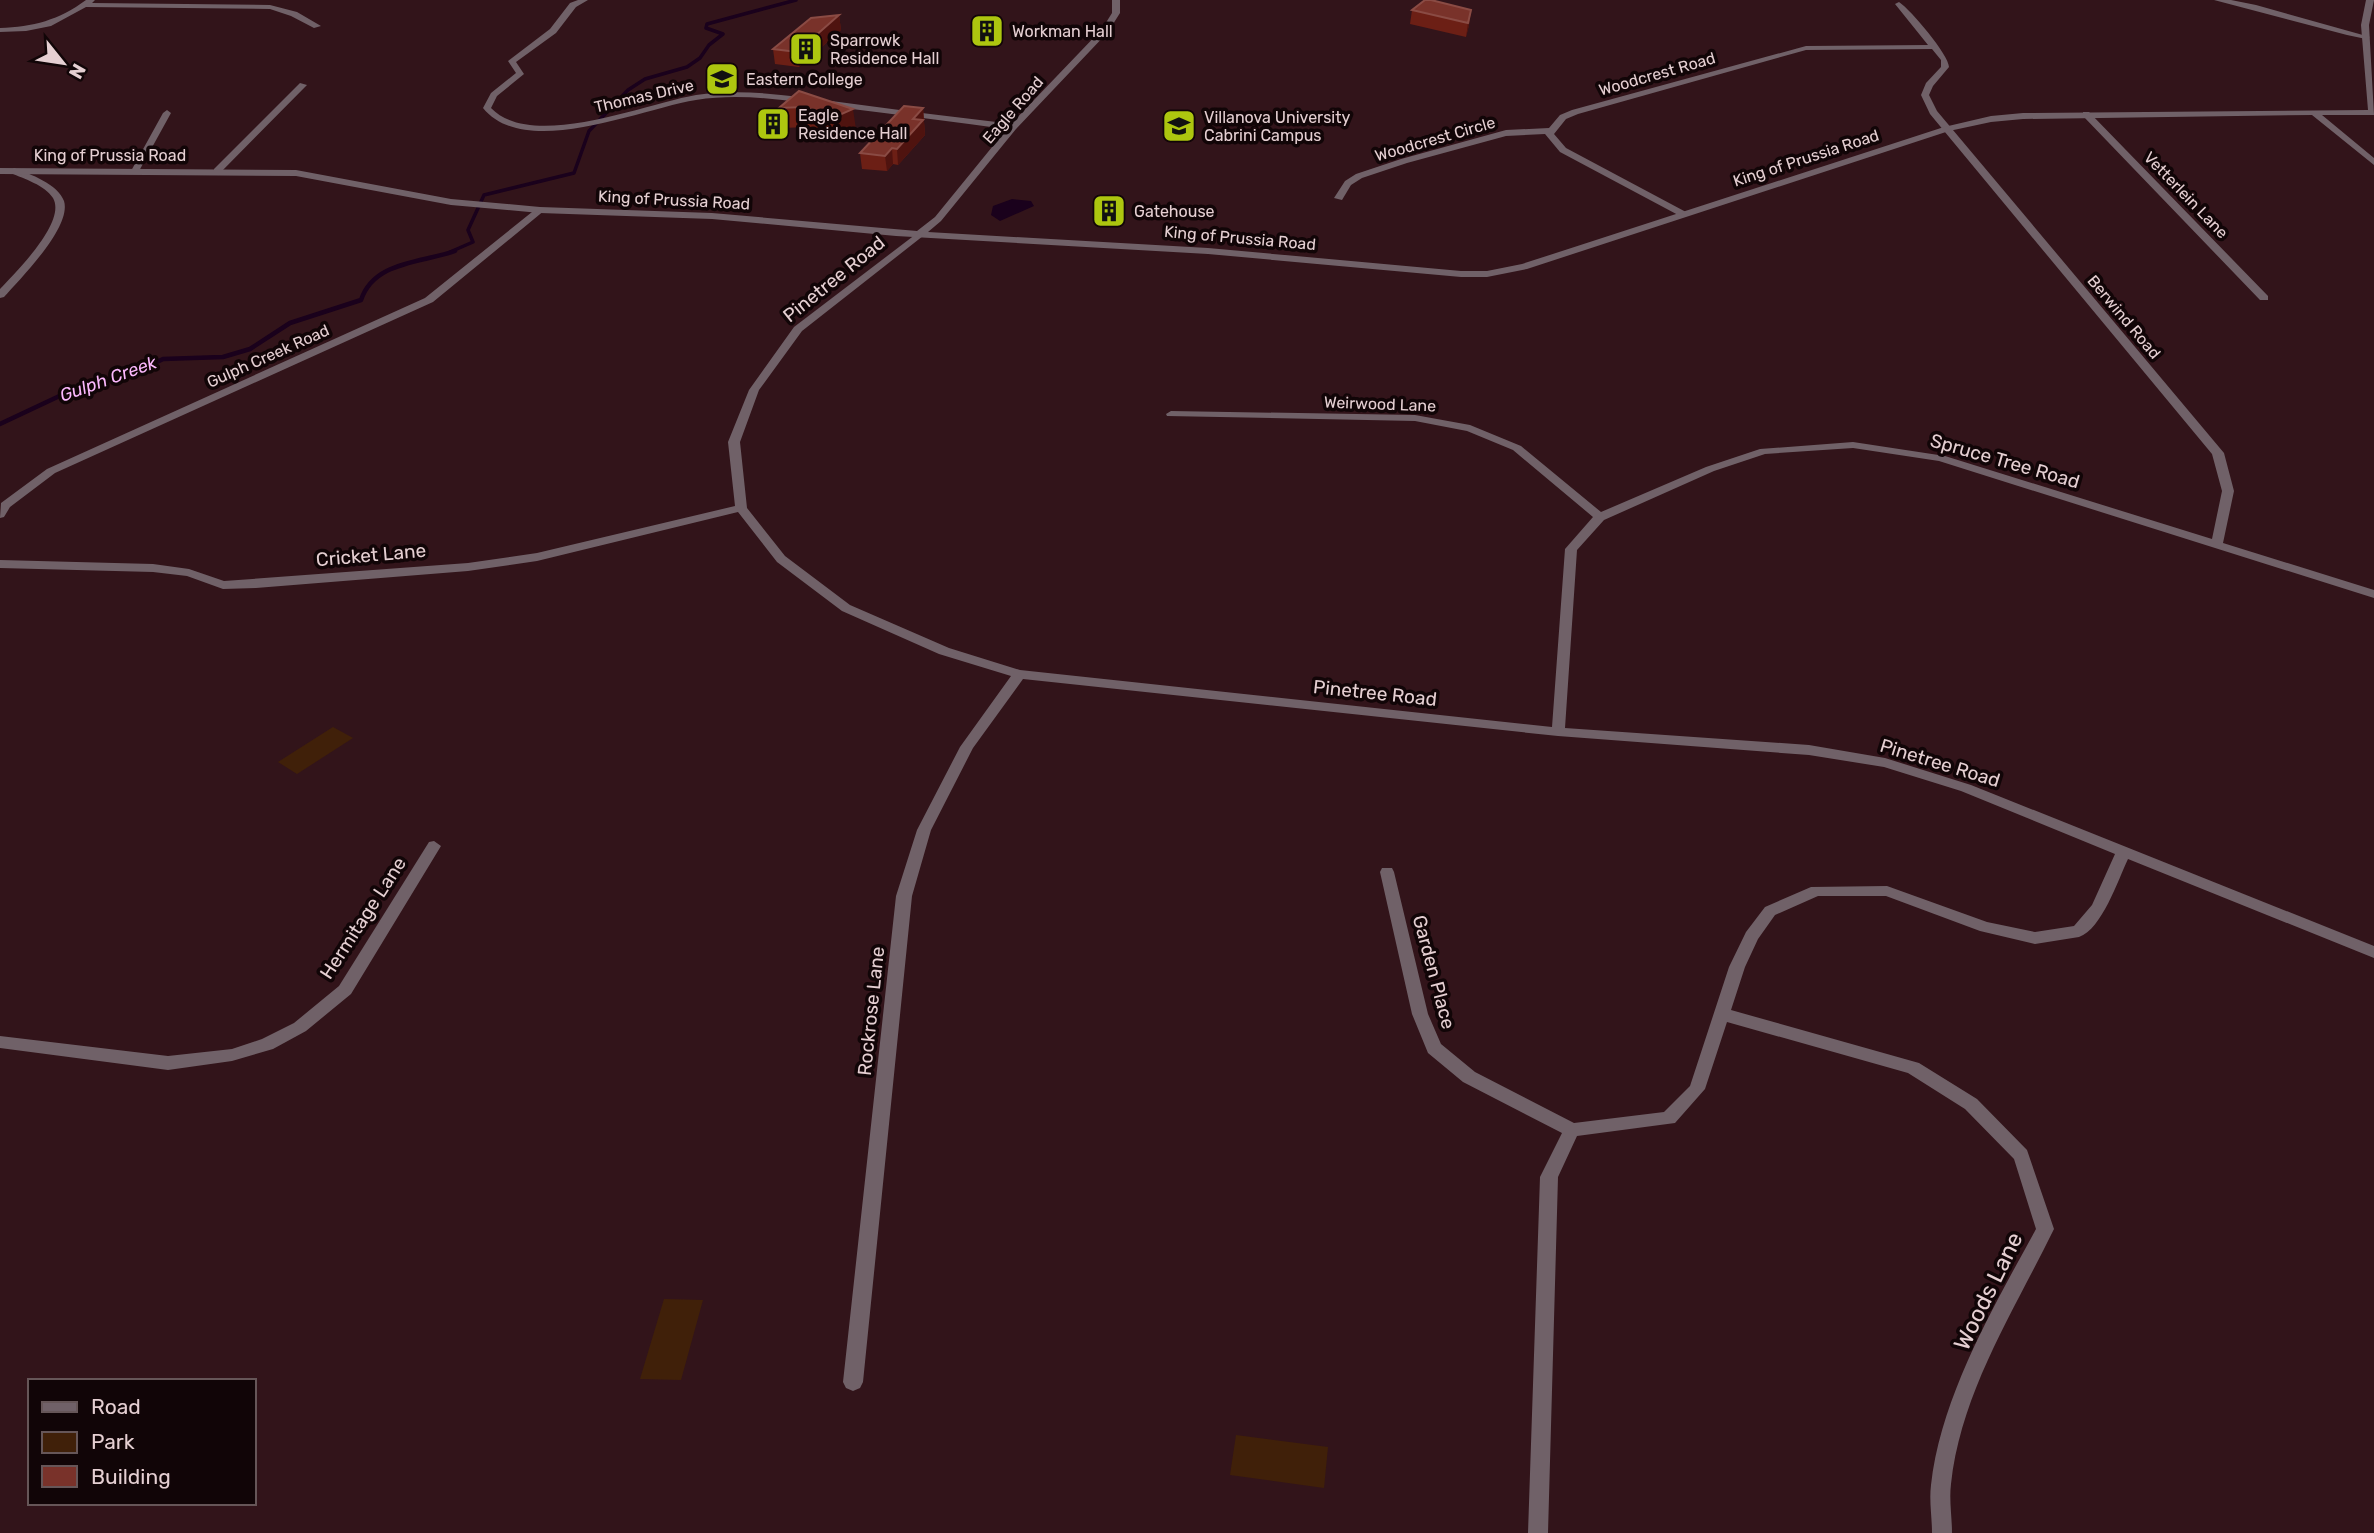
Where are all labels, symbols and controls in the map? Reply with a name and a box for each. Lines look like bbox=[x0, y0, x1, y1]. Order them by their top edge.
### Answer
building icon: Workman Hall bbox=[968, 12, 1006, 50]
place label: Workman Hall bbox=[1012, 22, 1113, 41]
north arrow bbox=[28, 28, 98, 98]
building icon: Sparrowk Residence Hall bbox=[787, 30, 825, 68]
place label: Sparrowk Residence Hall bbox=[830, 31, 939, 68]
street label: Woodcrest Road bbox=[1597, 48, 1717, 100]
text: N bbox=[64, 60, 91, 83]
school or university icon: Eastern College bbox=[703, 60, 741, 98]
place label: Eastern College bbox=[746, 70, 863, 89]
street label: Eagle Road bbox=[979, 73, 1047, 147]
street label: Thomas Drive bbox=[592, 75, 696, 117]
building icon: Eagle Residence Hall bbox=[754, 105, 792, 143]
place label: Eagle Residence Hall bbox=[798, 106, 907, 143]
school or university icon: Villanova University Cabrini Campus bbox=[1160, 107, 1198, 145]
place label: Villanova University Cabrini Campus bbox=[1204, 108, 1350, 145]
street label: Woodcrest Circle bbox=[1373, 113, 1498, 165]
street label: King of Prussia Road bbox=[1731, 125, 1881, 191]
street label: King of Prussia Road bbox=[34, 146, 186, 165]
street label: Vetterlein Lane bbox=[2140, 148, 2232, 242]
street label: King of Prussia Road bbox=[597, 187, 751, 213]
building icon: Gatehouse bbox=[1090, 192, 1128, 230]
place label: Gatehouse bbox=[1134, 202, 1215, 221]
street label: King of Prussia Road bbox=[1163, 222, 1317, 254]
street label: Pinetree Road bbox=[778, 231, 890, 327]
street label: Berwind Road bbox=[2083, 271, 2165, 363]
street label: Gulph Creek Road bbox=[204, 320, 332, 392]
water label: Gulph Creek bbox=[56, 351, 160, 407]
street label: Weirwood Lane bbox=[1324, 393, 1436, 415]
street label: Spruce Tree Road bbox=[1928, 429, 2082, 493]
street label: Cricket Lane bbox=[315, 539, 427, 571]
street label: Pinetree Road bbox=[1312, 675, 1438, 711]
street label: Pinetree Road bbox=[1877, 734, 2003, 792]
street label: Hermitage Lane bbox=[315, 853, 411, 983]
street label: Garden Place bbox=[1408, 913, 1460, 1031]
street label: Rockrose Lane bbox=[853, 945, 889, 1077]
street label: Woods Lane bbox=[1947, 1227, 2029, 1355]
legend bbox=[28, 1379, 256, 1505]
text: Road bbox=[91, 1394, 141, 1419]
text: Park bbox=[91, 1429, 135, 1454]
text: Building bbox=[91, 1464, 171, 1489]

